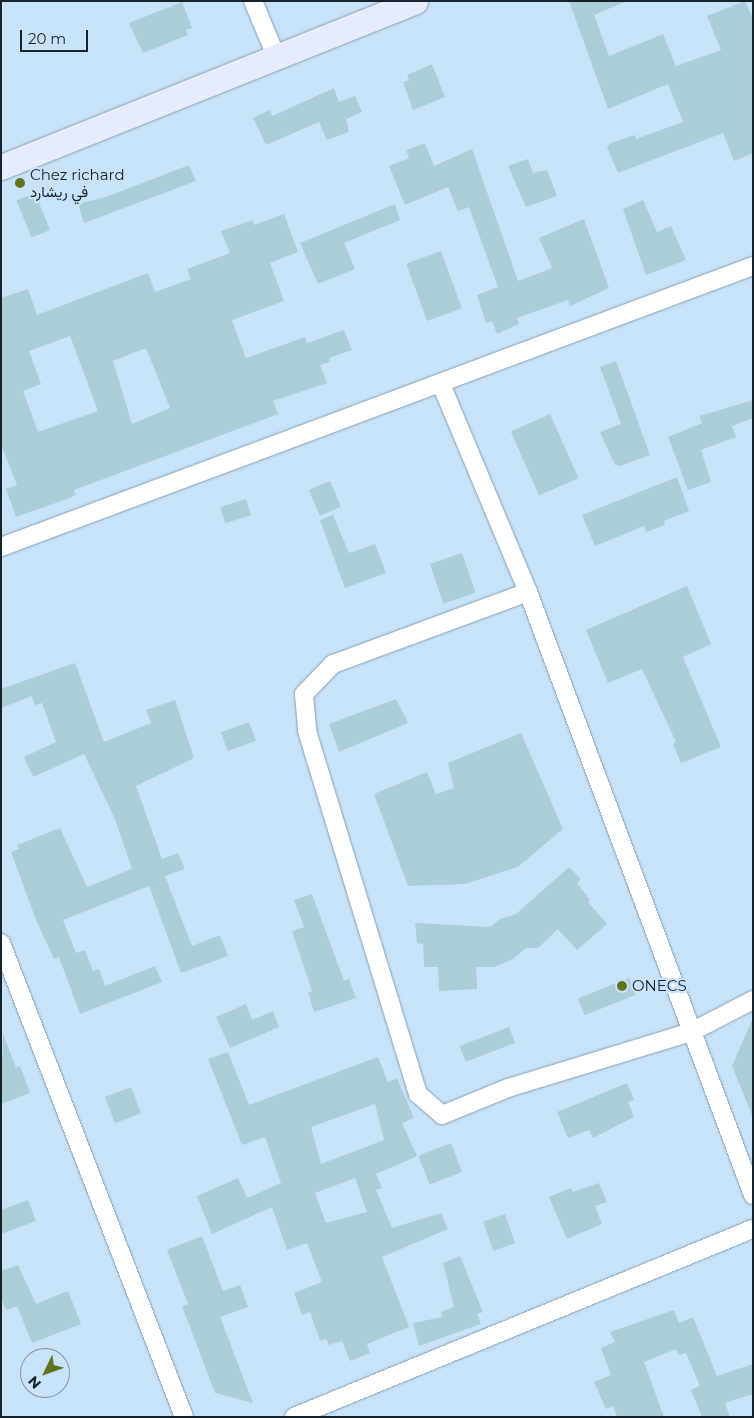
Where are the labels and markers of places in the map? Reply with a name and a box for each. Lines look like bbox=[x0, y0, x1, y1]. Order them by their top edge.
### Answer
place label: Chez richard في ريشارد bbox=[30, 165, 125, 200]
marker: Chez richard في ريشارد bbox=[14, 177, 26, 189]
place label: ONECS bbox=[632, 977, 687, 995]
marker: ONECS bbox=[616, 980, 628, 992]

